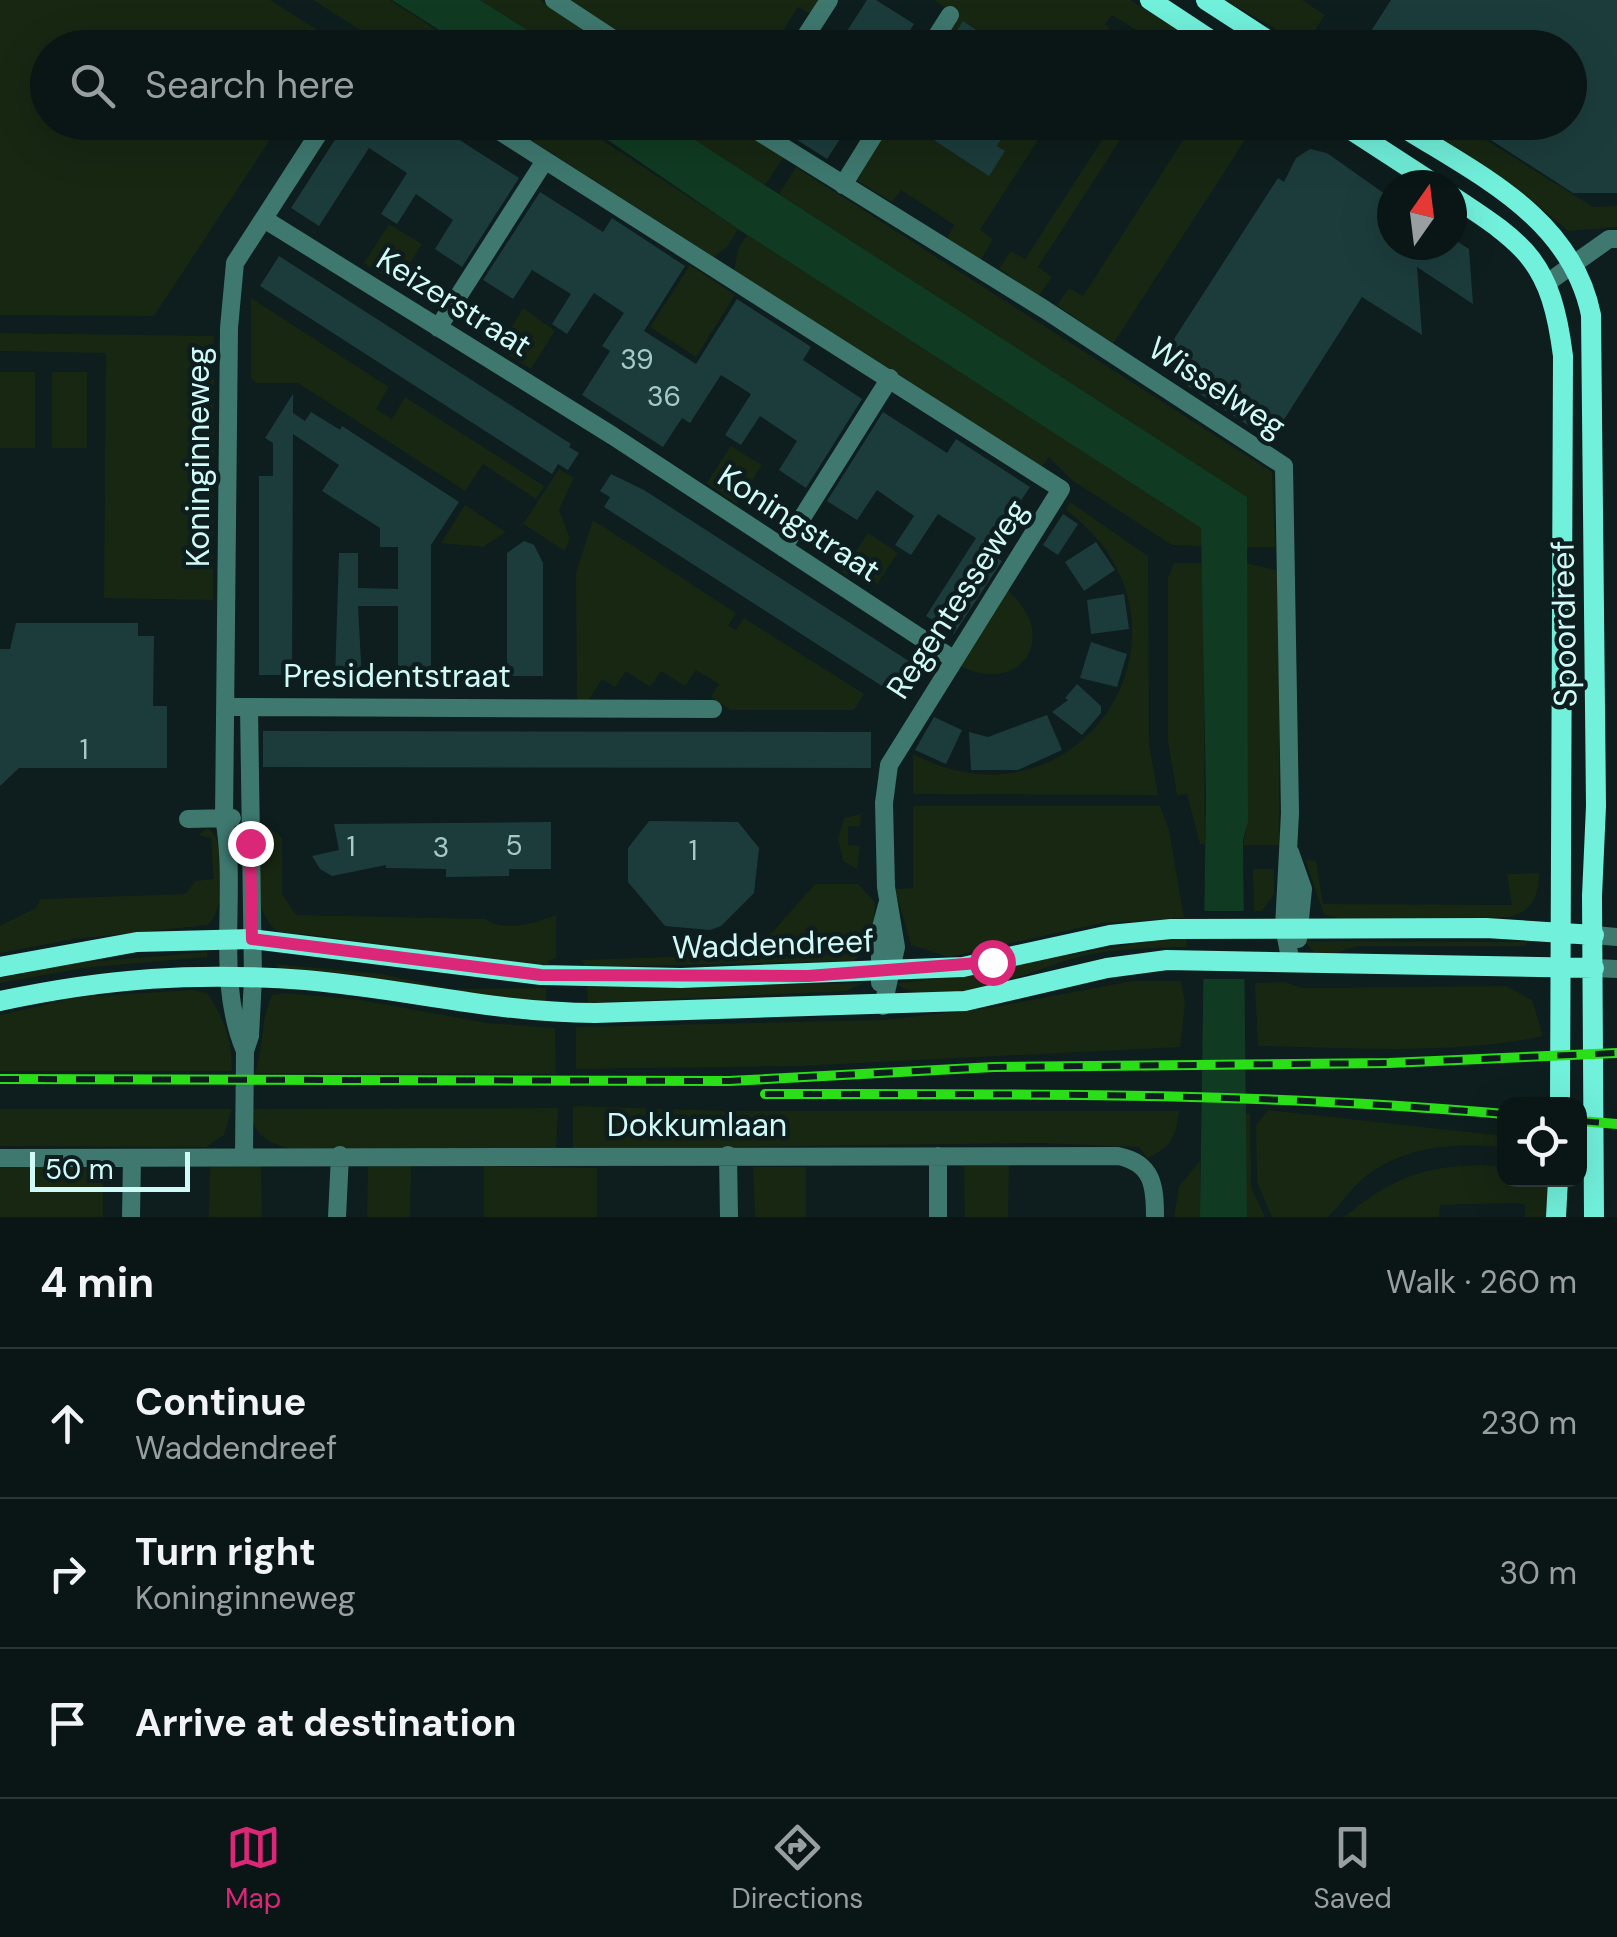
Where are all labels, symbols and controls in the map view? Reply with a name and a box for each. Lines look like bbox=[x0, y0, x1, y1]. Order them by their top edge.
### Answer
search box bbox=[30, 30, 1587, 140]
icon: search bbox=[65, 58, 120, 113]
text: Search here bbox=[145, 60, 355, 110]
north arrow bbox=[1377, 170, 1467, 260]
street label: Keizerstraat bbox=[369, 238, 539, 366]
street label: Wisselweg bbox=[1140, 327, 1294, 447]
house number: 39 bbox=[620, 341, 654, 378]
street label: Koninginneweg bbox=[177, 347, 219, 567]
house number: 36 bbox=[647, 378, 681, 415]
street label: Koningstraat bbox=[710, 455, 888, 591]
street label: Regentesseweg bbox=[877, 491, 1037, 707]
street label: Spoordreef bbox=[1542, 540, 1586, 708]
street label: Presidentstraat bbox=[283, 655, 511, 697]
house number: 1 bbox=[80, 731, 88, 768]
route end bbox=[228, 821, 274, 867]
house number: 5 bbox=[505, 827, 523, 864]
house number: 1 bbox=[347, 828, 355, 865]
house number: 3 bbox=[433, 829, 449, 866]
house number: 1 bbox=[689, 832, 697, 869]
street label: Waddendreef bbox=[671, 919, 875, 969]
route start bbox=[970, 940, 1016, 986]
map controls bbox=[1497, 1097, 1587, 1187]
button: locate bbox=[1497, 1097, 1587, 1187]
street label: Dokkumlaan bbox=[607, 1104, 787, 1146]
scale bar bbox=[30, 1147, 190, 1192]
text: 50 m bbox=[45, 1151, 114, 1188]
text: 4 min bbox=[40, 1255, 154, 1310]
text: Walk · 260 m bbox=[1386, 1261, 1577, 1303]
text: Continue bbox=[135, 1377, 306, 1427]
icon: ahead bbox=[40, 1396, 95, 1451]
text: 230 m bbox=[1481, 1402, 1577, 1444]
text: Waddendreef bbox=[135, 1427, 337, 1469]
text: Turn right bbox=[135, 1527, 316, 1577]
icon: right bbox=[40, 1546, 95, 1601]
text: 30 m bbox=[1499, 1552, 1577, 1594]
text: Koninginneweg bbox=[135, 1577, 356, 1619]
icon: arrive bbox=[40, 1696, 95, 1751]
text: Arrive at destination bbox=[135, 1698, 517, 1748]
tab: Map bbox=[225, 1820, 281, 1917]
tab: Directions bbox=[732, 1820, 863, 1917]
tab: Saved bbox=[1313, 1820, 1392, 1917]

